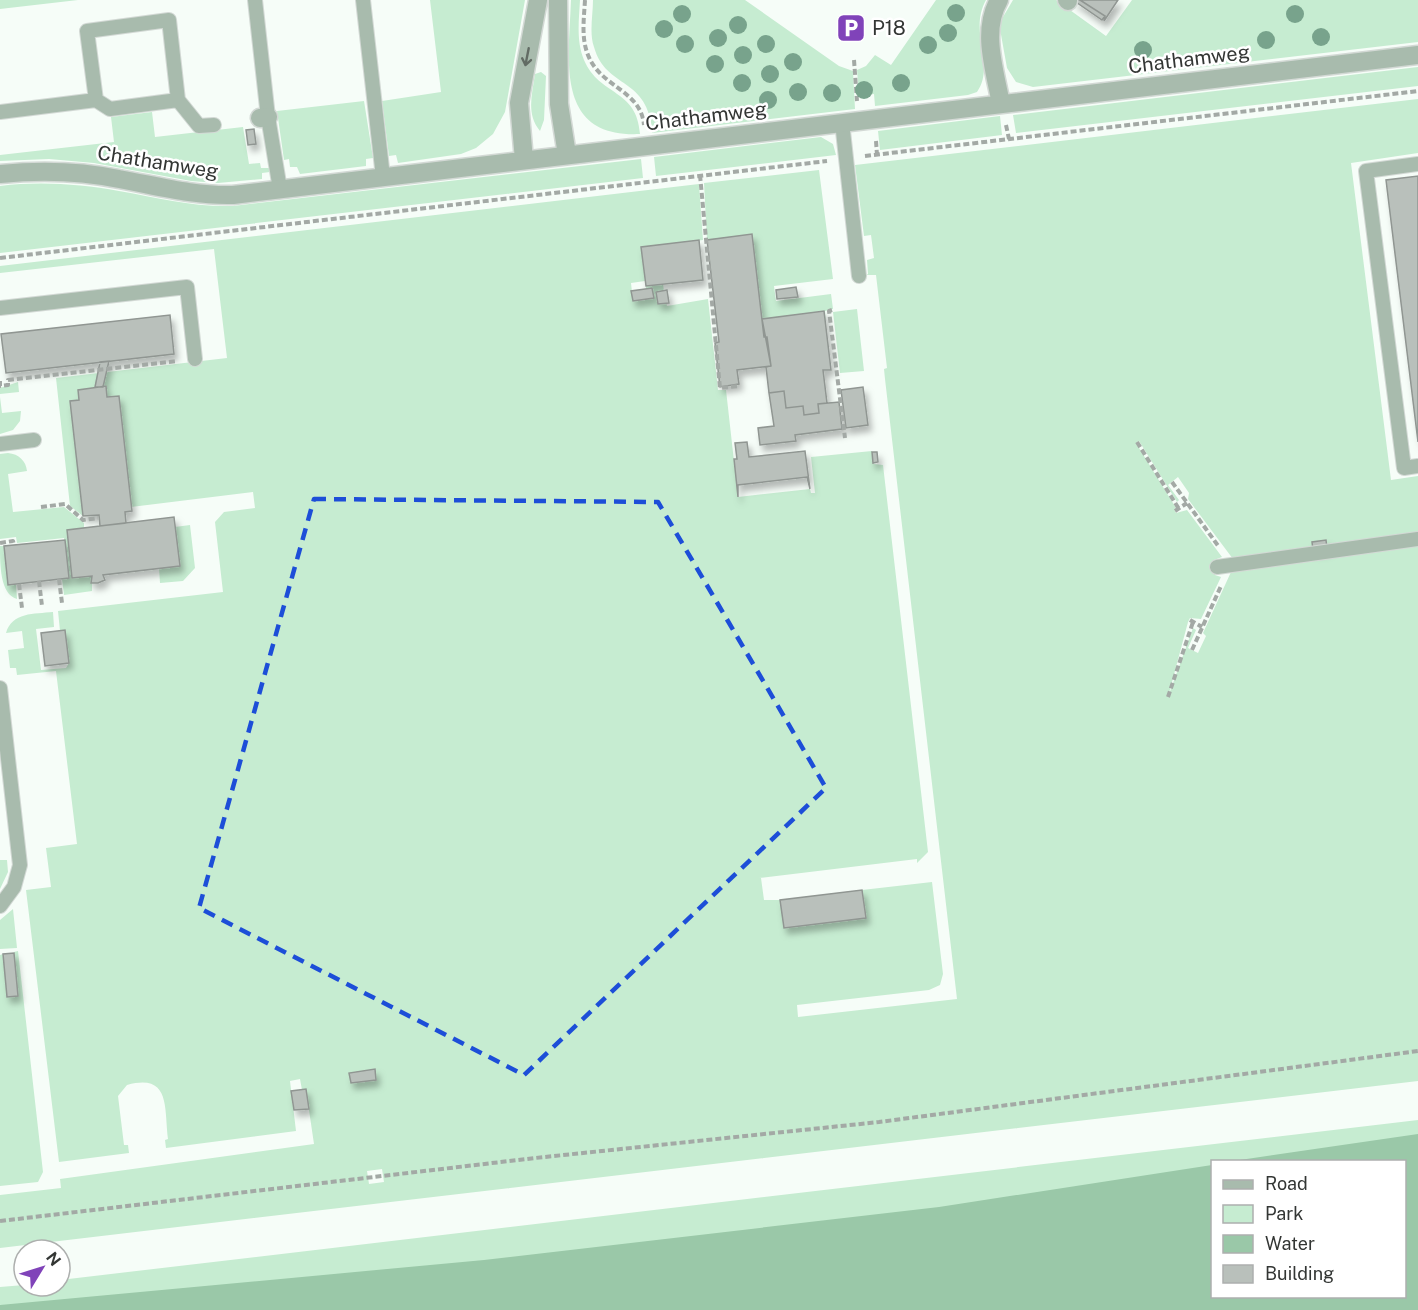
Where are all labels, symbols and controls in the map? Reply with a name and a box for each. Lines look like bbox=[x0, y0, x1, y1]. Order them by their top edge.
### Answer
parking icon: P18 bbox=[835, 12, 867, 44]
place label: P18 bbox=[872, 16, 906, 40]
street label: Chathamweg bbox=[1127, 40, 1251, 78]
one-way arrow bbox=[521, 47, 532, 67]
street label: Chathamweg bbox=[644, 97, 768, 135]
street label: Chathamweg bbox=[96, 141, 220, 183]
legend bbox=[1211, 1160, 1406, 1298]
text: Road bbox=[1265, 1173, 1308, 1194]
text: Park bbox=[1265, 1203, 1303, 1224]
text: Water bbox=[1265, 1233, 1315, 1254]
north arrow bbox=[12, 1238, 72, 1298]
text: N bbox=[42, 1248, 65, 1270]
text: Building bbox=[1265, 1263, 1334, 1284]

